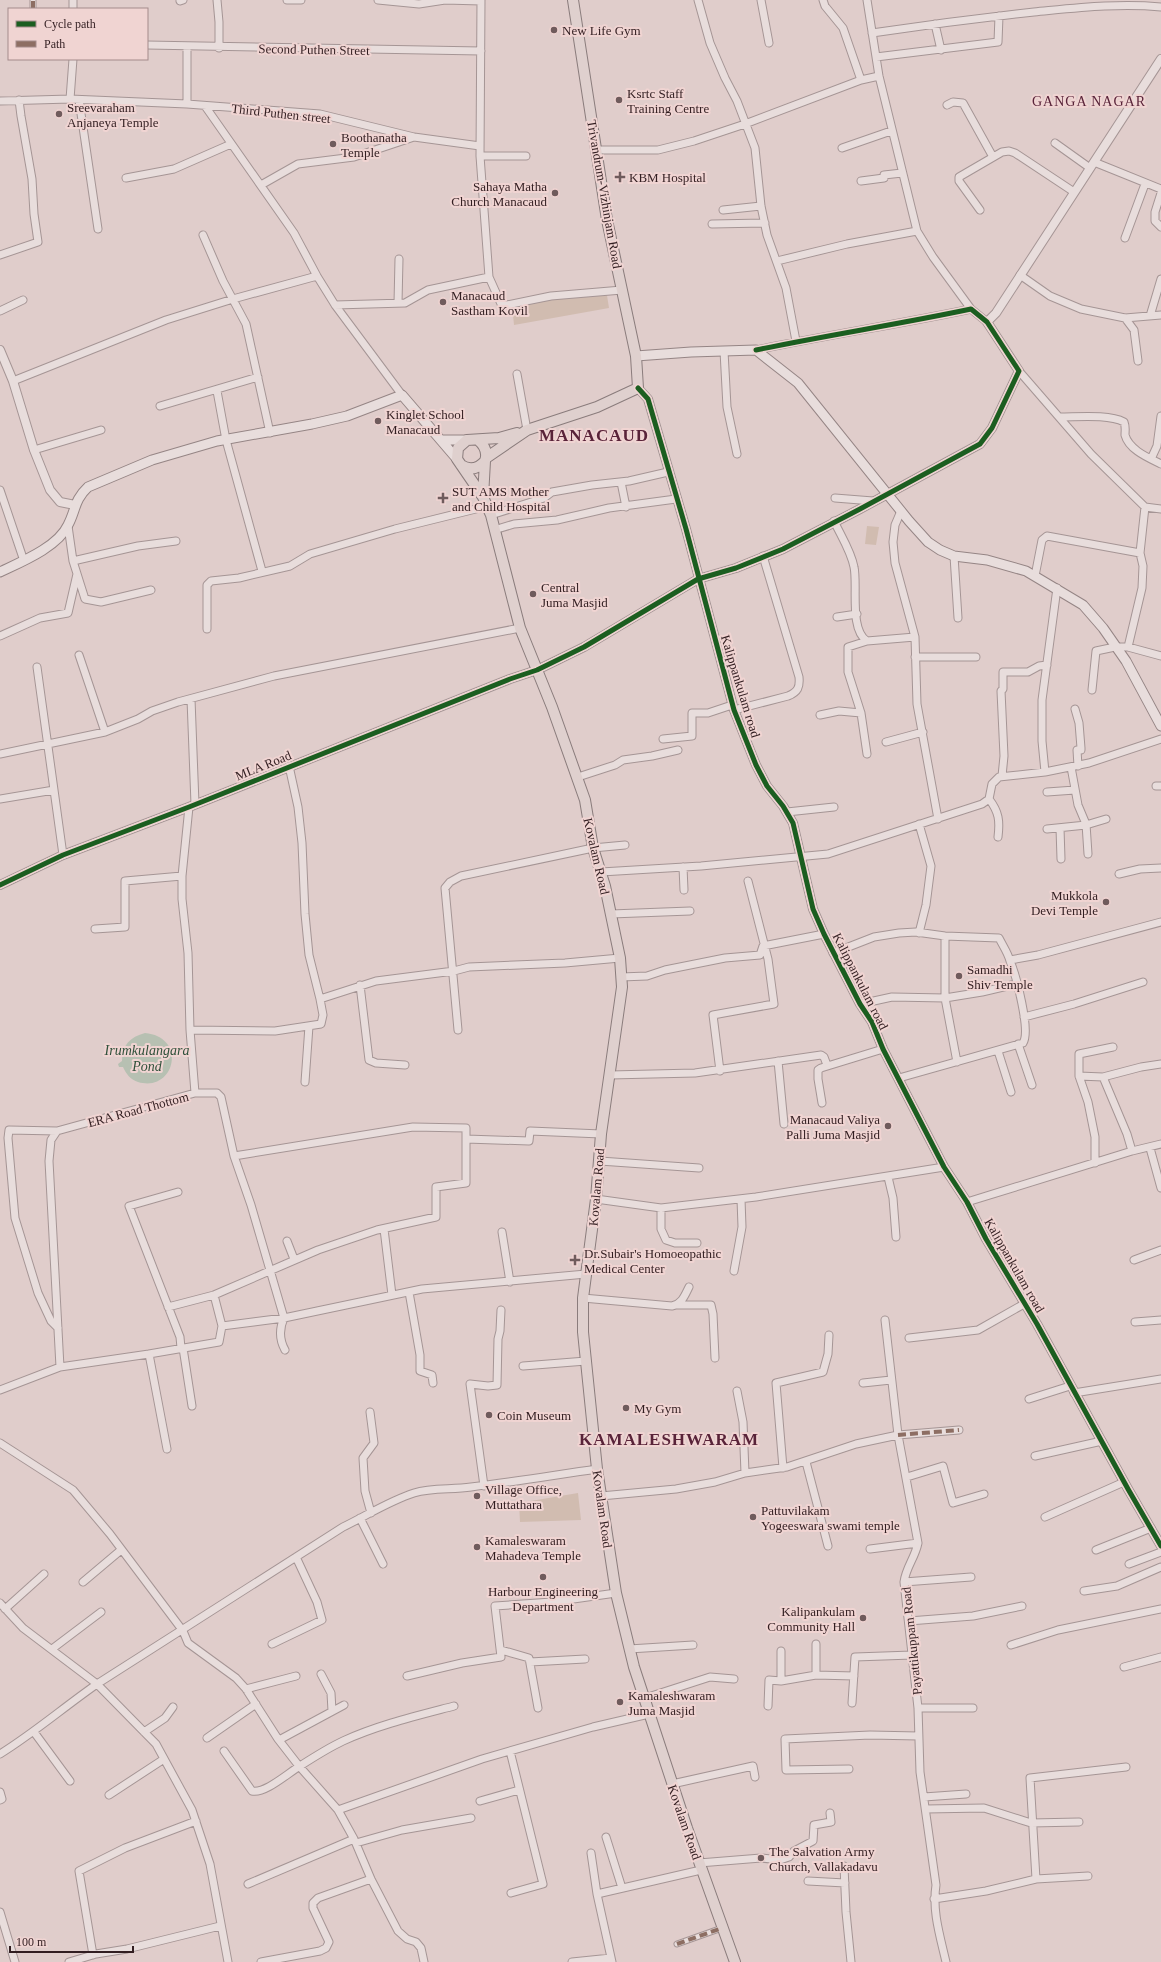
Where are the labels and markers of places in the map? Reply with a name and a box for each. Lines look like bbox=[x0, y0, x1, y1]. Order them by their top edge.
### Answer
place label: New Life Gym bbox=[562, 23, 641, 38]
marker: New Life Gym bbox=[549, 25, 559, 35]
place label: Ksrtc Staff Training Centre bbox=[627, 86, 709, 116]
marker: Ksrtc Staff Training Centre bbox=[614, 95, 624, 105]
place label: Sreevaraham Anjaneya Temple bbox=[67, 100, 159, 130]
marker: Sreevaraham Anjaneya Temple bbox=[54, 109, 64, 119]
place label: Boothanatha Temple bbox=[341, 130, 407, 160]
marker: Boothanatha Temple bbox=[328, 139, 338, 149]
place label: KBM Hospital bbox=[629, 170, 706, 185]
marker: KBM Hospital bbox=[614, 171, 626, 183]
place label: Sahaya Matha Church Manacaud bbox=[451, 179, 547, 209]
marker: Sahaya Matha Church Manacaud bbox=[550, 188, 560, 198]
place label: Manacaud Sastham Kovil bbox=[451, 288, 528, 318]
marker: Manacaud Sastham Kovil bbox=[438, 297, 448, 307]
place label: Kinglet School Manacaud bbox=[386, 407, 465, 437]
marker: Kinglet School Manacaud bbox=[373, 416, 383, 426]
place label: SUT AMS Mother and Child Hospital bbox=[452, 484, 551, 514]
marker: SUT AMS Mother and Child Hospital bbox=[437, 492, 449, 504]
place label: Central Juma Masjid bbox=[541, 580, 608, 610]
marker: Central Juma Masjid bbox=[528, 589, 538, 599]
place label: Mukkola Devi Temple bbox=[1031, 888, 1098, 918]
marker: Mukkola Devi Temple bbox=[1101, 897, 1111, 907]
place label: Samadhi Shiv Temple bbox=[967, 962, 1033, 992]
marker: Samadhi Shiv Temple bbox=[954, 971, 964, 981]
place label: Manacaud Valiya Palli Juma Masjid bbox=[786, 1112, 880, 1142]
marker: Manacaud Valiya Palli Juma Masjid bbox=[883, 1121, 893, 1131]
place label: Dr.Subair's Homoeopathic Medical Center bbox=[584, 1246, 722, 1276]
marker: Dr.Subair's Homoeopathic Medical Center bbox=[569, 1254, 581, 1266]
place label: My Gym bbox=[634, 1401, 681, 1416]
marker: My Gym bbox=[621, 1403, 631, 1413]
place label: Coin Museum bbox=[497, 1408, 571, 1423]
marker: Coin Museum bbox=[484, 1410, 494, 1420]
place label: Village Office, Muttathara bbox=[485, 1482, 562, 1512]
marker: Village Office, Muttathara bbox=[472, 1491, 482, 1501]
place label: Pattuvilakam Yogeeswara swami temple bbox=[761, 1503, 900, 1533]
marker: Pattuvilakam Yogeeswara swami temple bbox=[748, 1512, 758, 1522]
place label: Kamaleswaram Mahadeva Temple bbox=[485, 1533, 581, 1563]
marker: Kamaleswaram Mahadeva Temple bbox=[472, 1542, 482, 1552]
marker: Harbour Engineering Department bbox=[538, 1572, 548, 1582]
place label: Harbour Engineering Department bbox=[488, 1584, 599, 1614]
place label: Kalipankulam Community Hall bbox=[767, 1604, 855, 1634]
marker: Kalipankulam Community Hall bbox=[858, 1613, 868, 1623]
place label: Kamaleshwaram Juma Masjid bbox=[628, 1688, 715, 1718]
marker: Kamaleshwaram Juma Masjid bbox=[615, 1697, 625, 1707]
place label: The Salvation Army Church, Vallakadavu bbox=[769, 1844, 878, 1874]
marker: The Salvation Army Church, Vallakadavu bbox=[756, 1853, 766, 1863]

